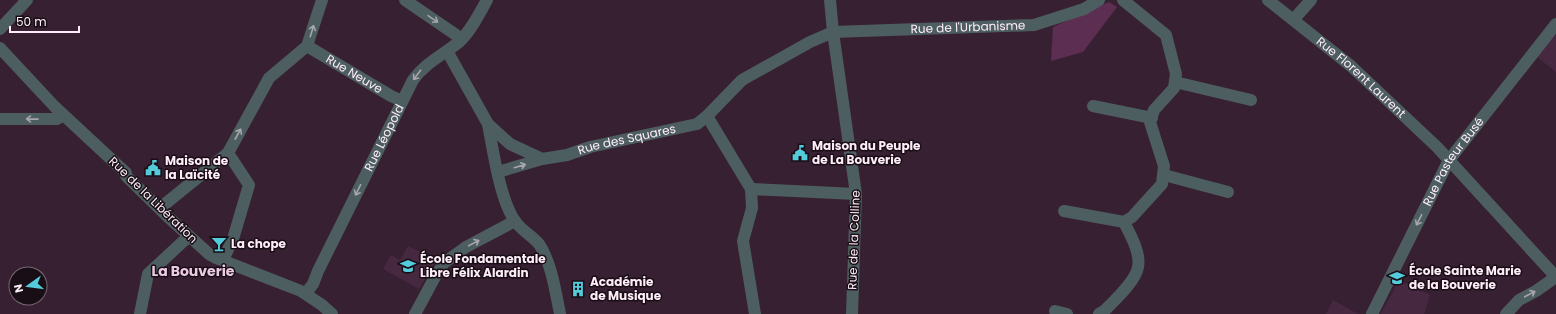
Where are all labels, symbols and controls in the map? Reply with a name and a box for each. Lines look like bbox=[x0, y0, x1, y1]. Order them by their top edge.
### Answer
scale bar bbox=[10, 8, 79, 34]
text: 50 m bbox=[16, 13, 47, 30]
one-way arrow bbox=[428, 15, 439, 23]
street label: Rue de l'Urbanisme bbox=[910, 16, 1026, 37]
one-way arrow bbox=[309, 24, 316, 37]
street label: Rue Florent Laurent bbox=[1313, 33, 1410, 121]
street label: Rue Neuve bbox=[323, 50, 386, 97]
one-way arrow bbox=[413, 70, 421, 81]
street label: Rue Léopold bbox=[360, 101, 408, 174]
street label: Rue Pasteur Busé bbox=[1418, 113, 1488, 209]
one-way arrow bbox=[26, 115, 39, 123]
street label: Rue des Squares bbox=[575, 120, 677, 159]
one-way arrow bbox=[235, 128, 243, 140]
place label: Maison du Peuple de La Bouverie bbox=[812, 137, 921, 168]
public building icon: Maison du Peuple de La Bouverie bbox=[791, 144, 809, 162]
place label: Maison de la Laïcité bbox=[165, 152, 229, 183]
street label: Rue de la Libération bbox=[105, 153, 202, 247]
public building icon: Maison de la Laïcité bbox=[144, 159, 162, 177]
one-way arrow bbox=[513, 161, 526, 169]
one-way arrow bbox=[354, 184, 361, 196]
street label: Rue de la Colline bbox=[843, 190, 864, 290]
one-way arrow bbox=[1415, 214, 1422, 226]
bar icon: La chope bbox=[210, 235, 228, 253]
place label: La chope bbox=[231, 235, 287, 252]
one-way arrow bbox=[468, 238, 480, 246]
place label: École Fondamentale Libre Félix Alardin bbox=[420, 250, 546, 281]
school or university icon: École Fondamentale Libre Félix Alardin bbox=[399, 257, 417, 275]
district label: La Bouverie bbox=[152, 261, 235, 281]
place label: École Sainte Marie de la Bouverie bbox=[1409, 262, 1522, 293]
north arrow bbox=[8, 266, 48, 306]
school or university icon: École Sainte Marie de la Bouverie bbox=[1388, 269, 1406, 287]
place label: Académie de Musique bbox=[590, 273, 662, 304]
building icon: Académie de Musique bbox=[569, 280, 587, 298]
text: N bbox=[10, 282, 27, 294]
one-way arrow bbox=[1523, 290, 1535, 298]

